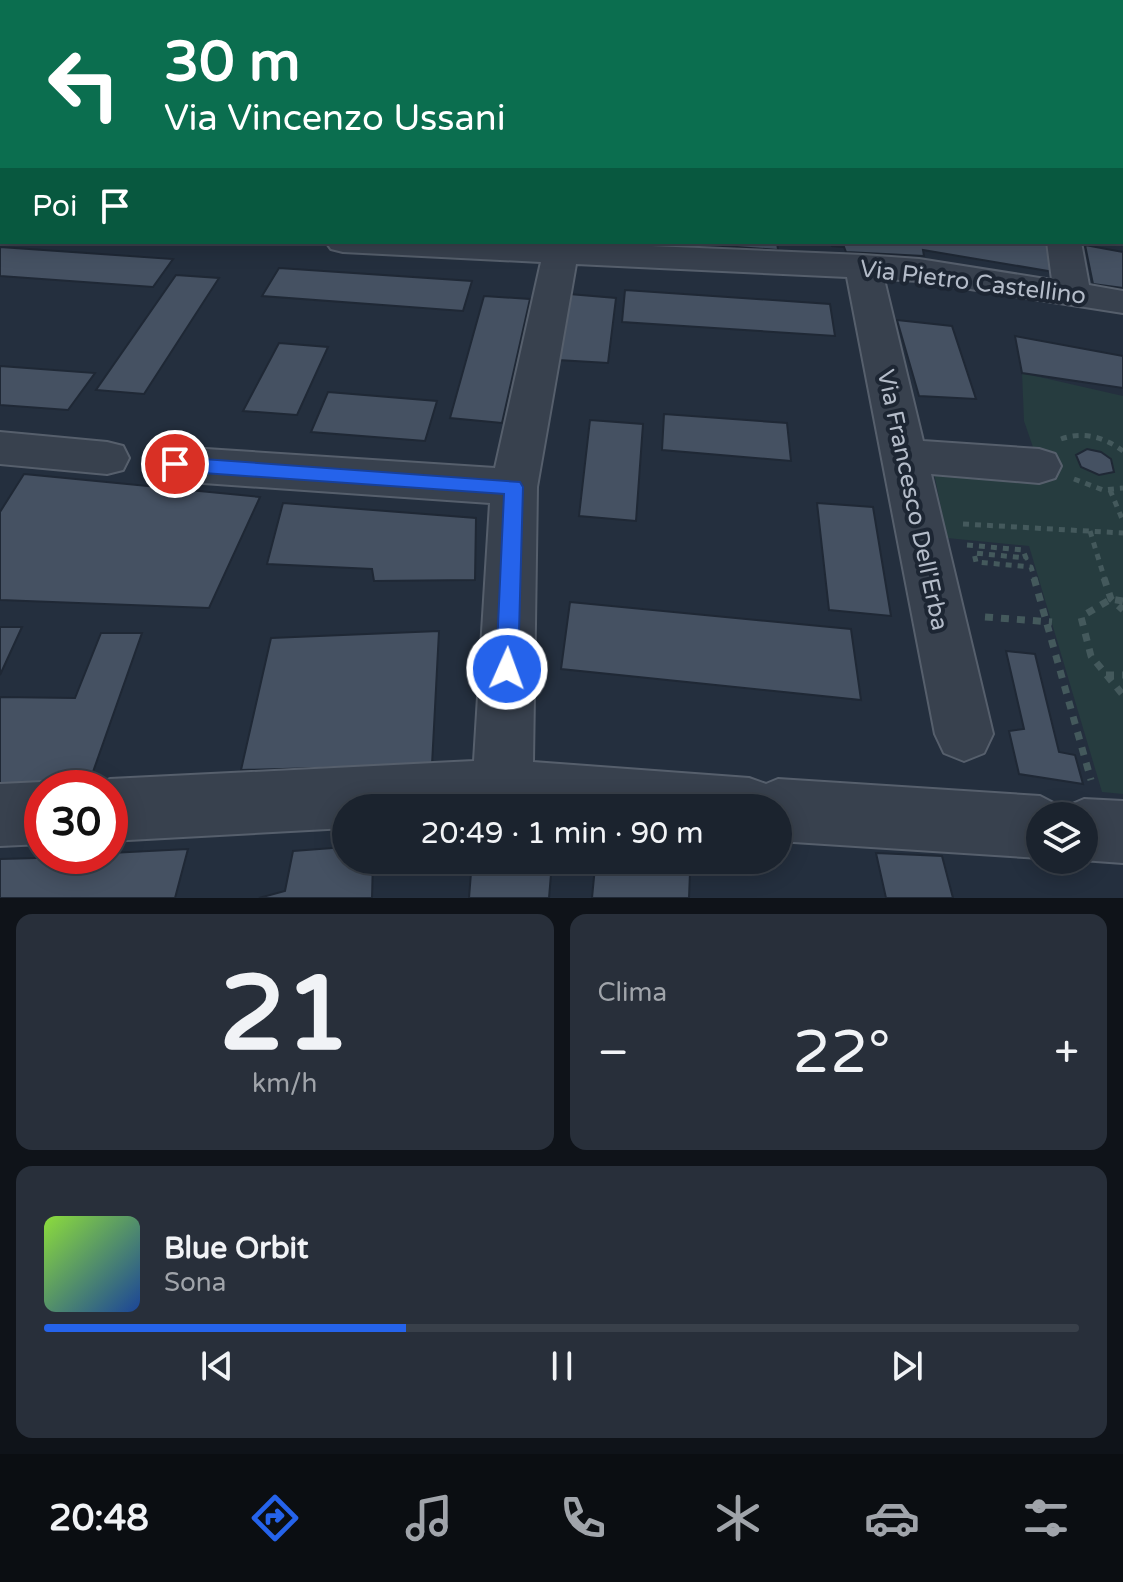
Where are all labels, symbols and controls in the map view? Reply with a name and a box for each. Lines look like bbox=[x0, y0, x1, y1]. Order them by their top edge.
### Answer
text: 30 m bbox=[164, 29, 300, 96]
icon: left bbox=[32, 32, 136, 136]
text: Via Vincenzo Ussani bbox=[164, 97, 506, 140]
icon: arrive bbox=[93, 184, 137, 228]
text: Poi bbox=[32, 188, 77, 225]
street label: Via Pietro Castellino bbox=[858, 254, 1088, 311]
street label: Via Francesco Dell'Erba bbox=[871, 367, 954, 633]
pin bbox=[141, 430, 209, 498]
icon: arrive bbox=[153, 442, 197, 486]
position arrow bbox=[465, 627, 549, 711]
speed limit sign: 30 bbox=[24, 770, 128, 874]
map controls bbox=[1026, 802, 1098, 874]
button: layers bbox=[1026, 802, 1098, 874]
text: 20:49 · 1 min · 90 m bbox=[421, 815, 703, 852]
text: 21 bbox=[219, 953, 350, 1078]
text: Clima bbox=[598, 977, 667, 1008]
text: 22° bbox=[793, 1017, 891, 1089]
text: − bbox=[598, 1027, 629, 1080]
text: + bbox=[1054, 1027, 1079, 1080]
text: km/h bbox=[252, 1068, 317, 1099]
text: Blue Orbit bbox=[164, 1230, 309, 1267]
text: Sona bbox=[164, 1267, 226, 1298]
icon: previous bbox=[195, 1344, 239, 1388]
icon: pause bbox=[540, 1344, 584, 1388]
icon: next bbox=[885, 1344, 929, 1388]
icon: directions bbox=[247, 1490, 303, 1546]
icon: music bbox=[401, 1490, 457, 1546]
icon: phone bbox=[555, 1490, 611, 1546]
icon: climate bbox=[710, 1490, 766, 1546]
icon: car bbox=[864, 1490, 920, 1546]
icon: filters bbox=[1018, 1490, 1074, 1546]
text: 20:48 bbox=[49, 1497, 149, 1540]

